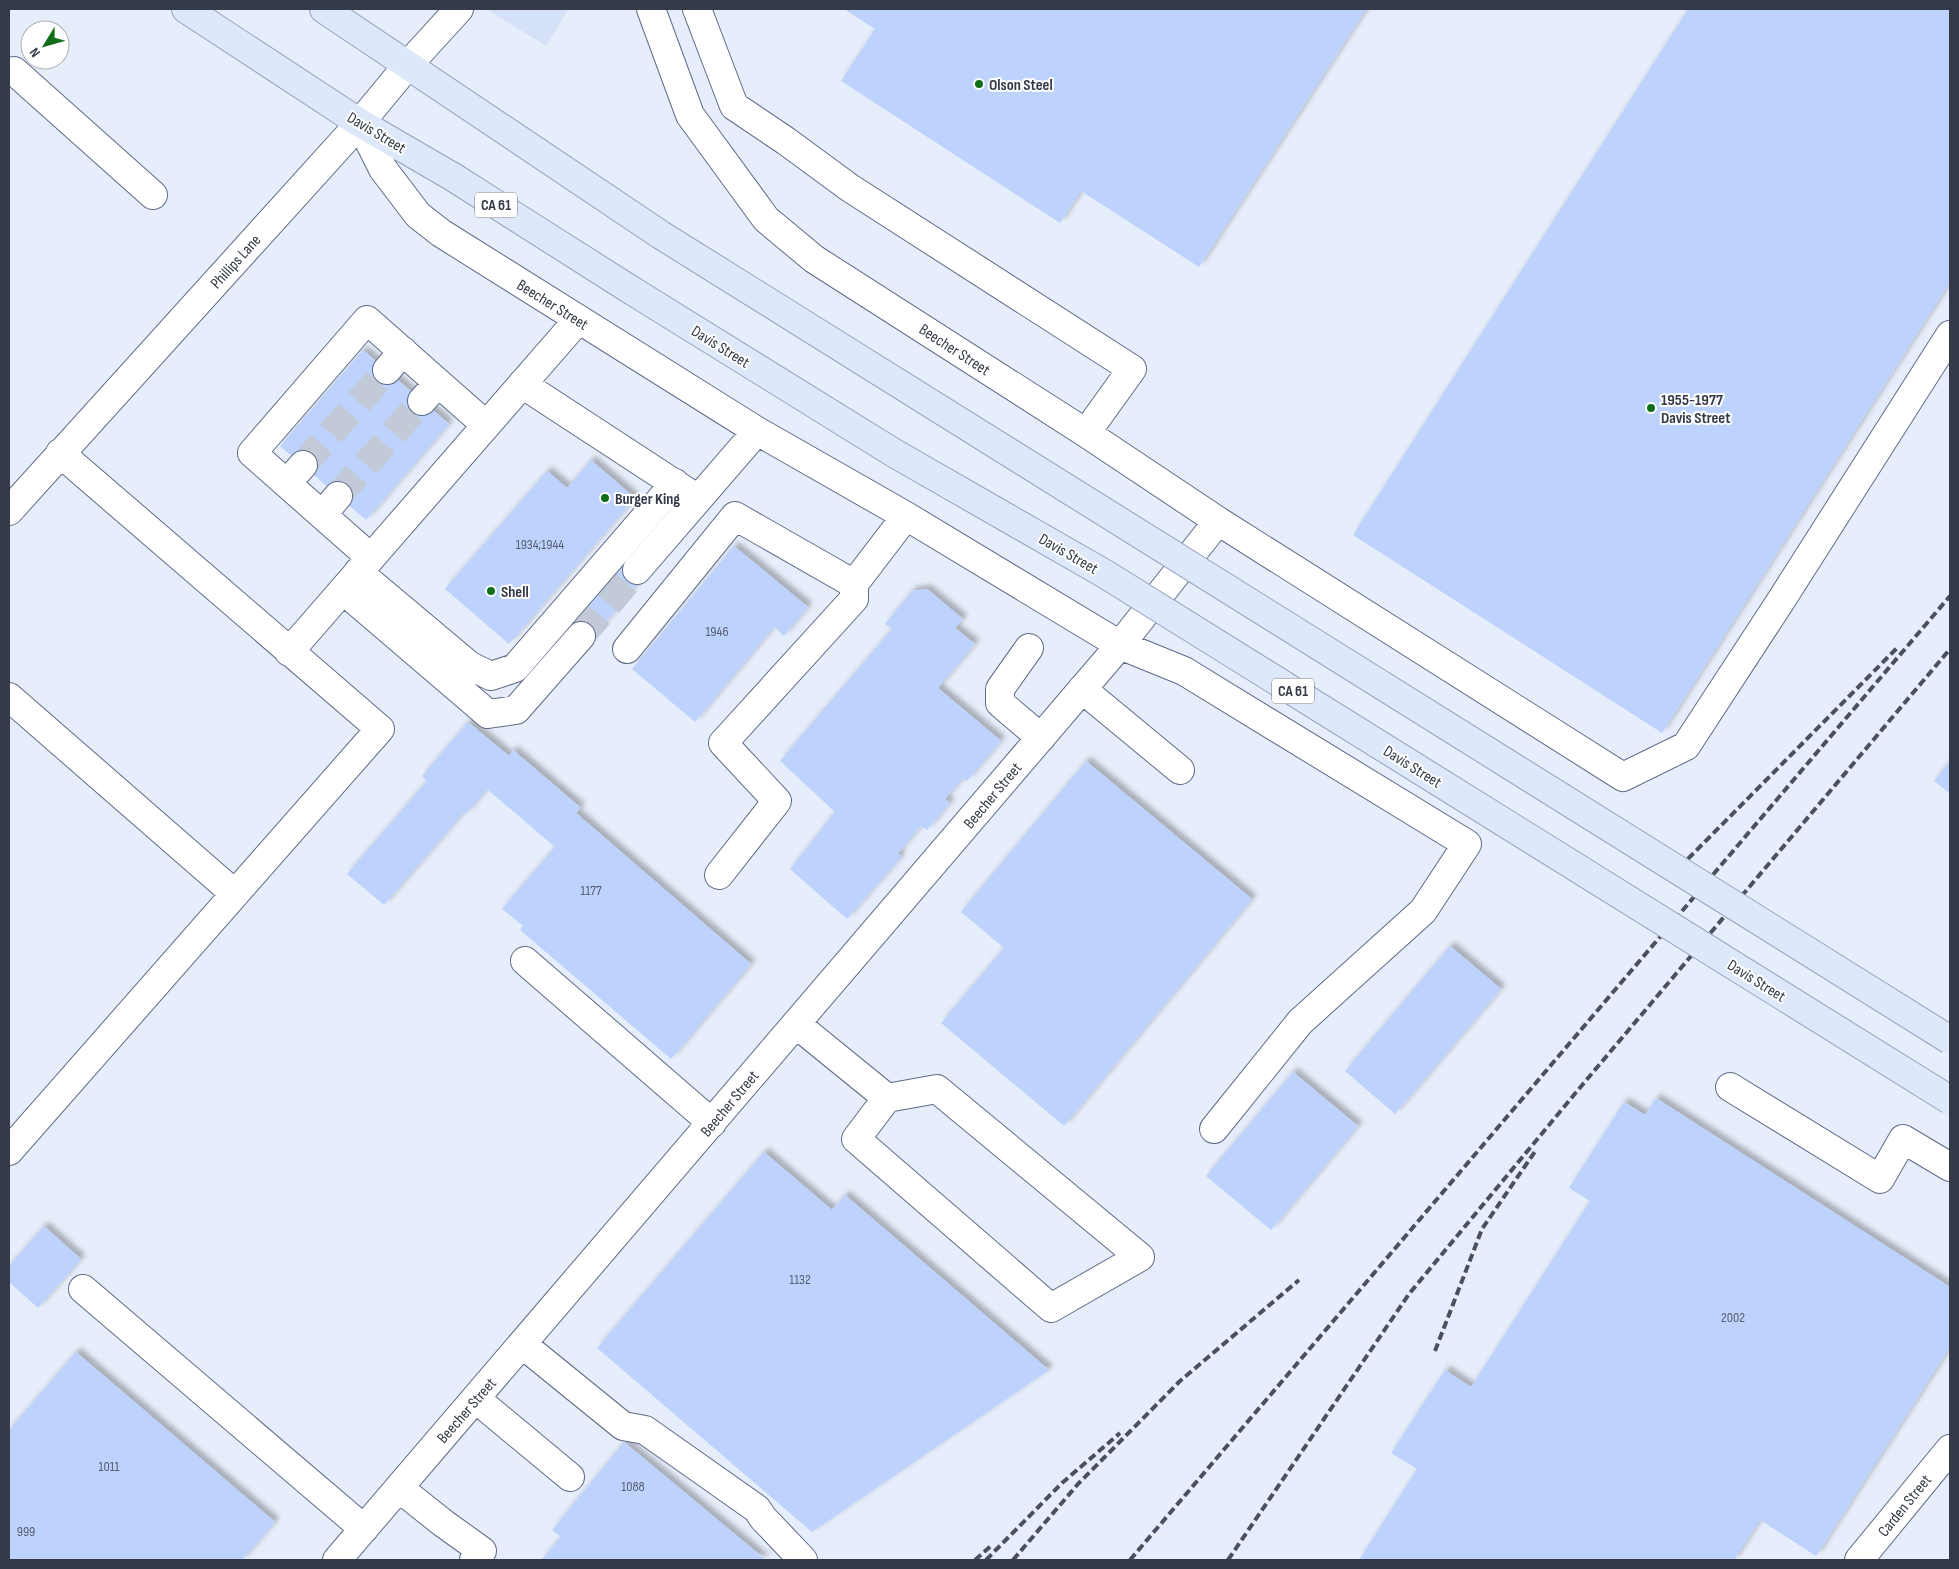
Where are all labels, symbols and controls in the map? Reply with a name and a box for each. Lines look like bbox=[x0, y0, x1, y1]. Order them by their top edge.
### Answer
north arrow bbox=[20, 20, 70, 70]
text: N bbox=[26, 44, 44, 61]
place label: Olson Steel bbox=[989, 76, 1053, 95]
marker: Olson Steel bbox=[973, 78, 985, 90]
street label: Davis Street bbox=[343, 108, 409, 158]
road number: CA 61 bbox=[475, 192, 517, 218]
street label: Phillips Lane bbox=[207, 231, 265, 293]
street label: Beecher Street bbox=[513, 276, 591, 335]
street label: Beecher Street bbox=[915, 320, 993, 380]
street label: Davis Street bbox=[688, 322, 753, 373]
place label: 1955-1977 Davis Street bbox=[1661, 391, 1730, 428]
marker: 1955-1977 Davis Street bbox=[1645, 402, 1657, 414]
place label: Burger King bbox=[615, 490, 680, 509]
marker: Burger King bbox=[599, 492, 611, 504]
street label: Davis Street bbox=[1035, 530, 1101, 579]
house number: 1934;1944 bbox=[516, 536, 564, 553]
place label: Shell bbox=[501, 583, 529, 602]
marker: Shell bbox=[485, 585, 497, 597]
house number: 1946 bbox=[705, 623, 729, 640]
road number: CA 61 bbox=[1272, 678, 1314, 704]
street label: Davis Street bbox=[1380, 742, 1445, 793]
street label: Beecher Street bbox=[960, 759, 1026, 833]
house number: 1177 bbox=[581, 882, 602, 899]
street label: Davis Street bbox=[1724, 956, 1789, 1007]
street label: Beecher Street bbox=[697, 1067, 763, 1141]
house number: 1132 bbox=[789, 1271, 811, 1288]
house number: 2002 bbox=[1721, 1309, 1745, 1326]
street label: Beecher Street bbox=[434, 1374, 501, 1448]
house number: 1011 bbox=[99, 1458, 120, 1475]
street label: Carden Street bbox=[1874, 1471, 1936, 1541]
house number: 1088 bbox=[621, 1478, 645, 1495]
house number: 999 bbox=[17, 1523, 35, 1540]

